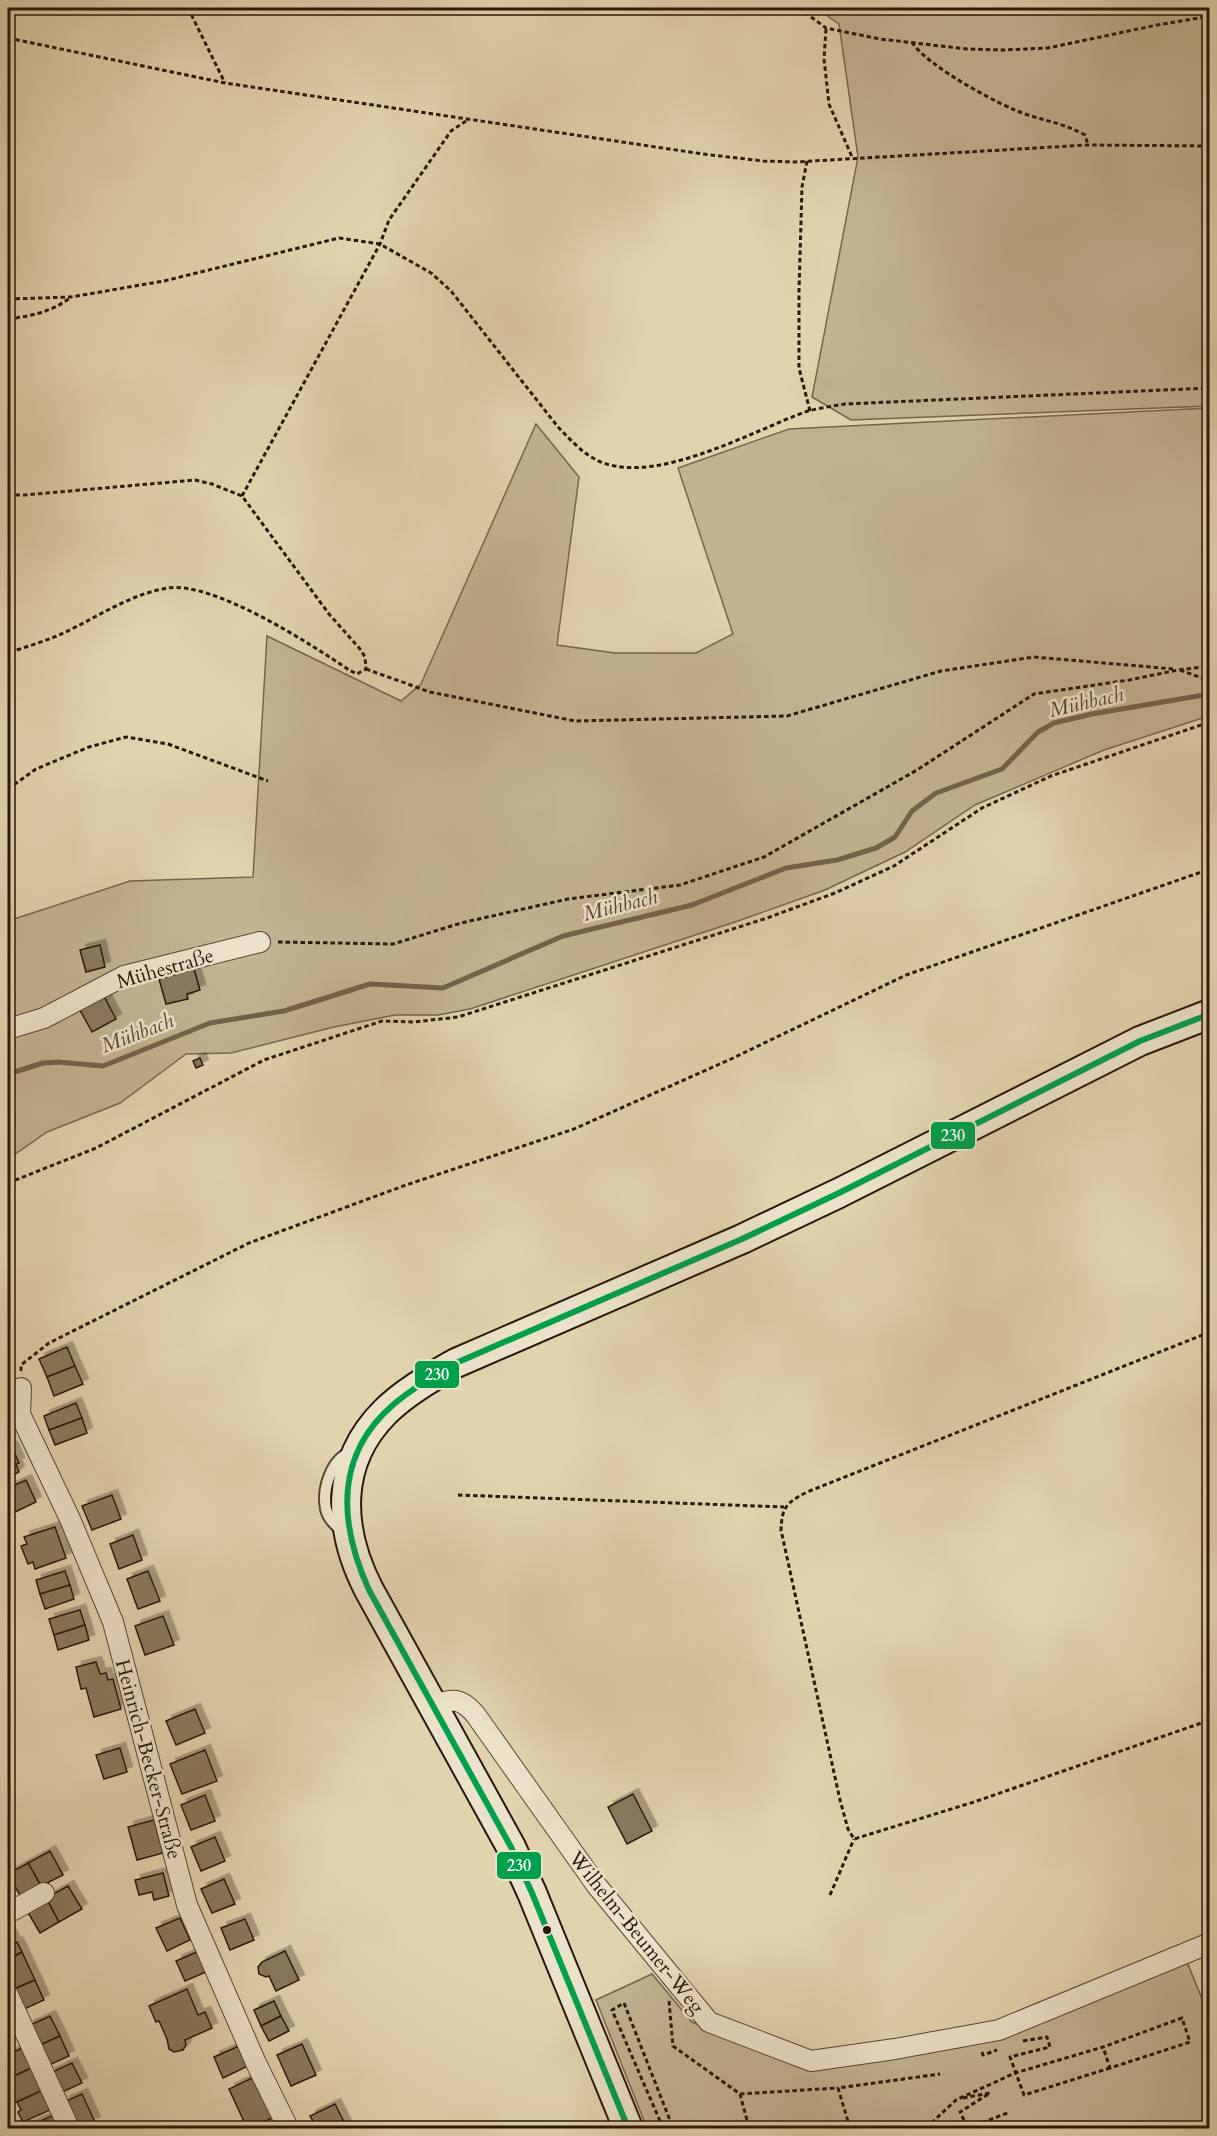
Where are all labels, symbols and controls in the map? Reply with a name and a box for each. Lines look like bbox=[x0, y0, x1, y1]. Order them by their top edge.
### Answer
water label: Mühbach bbox=[1046, 680, 1126, 725]
water label: Mühbach bbox=[580, 882, 660, 929]
street label: Mühestraße bbox=[113, 942, 217, 995]
water label: Mühbach bbox=[97, 1006, 178, 1061]
line badge: 230 bbox=[930, 1121, 976, 1150]
text: 230 bbox=[941, 1125, 965, 1147]
line badge: 230 bbox=[414, 1360, 460, 1389]
text: 230 bbox=[425, 1364, 449, 1386]
street label: Heinrich-Becker-Straße bbox=[109, 1656, 188, 1862]
street label: Wilhelm-Beumer-Weg bbox=[562, 1845, 711, 2020]
line badge: 230 bbox=[496, 1851, 542, 1880]
text: 230 bbox=[507, 1855, 531, 1877]
unlabelled marker bbox=[541, 1924, 553, 1936]

